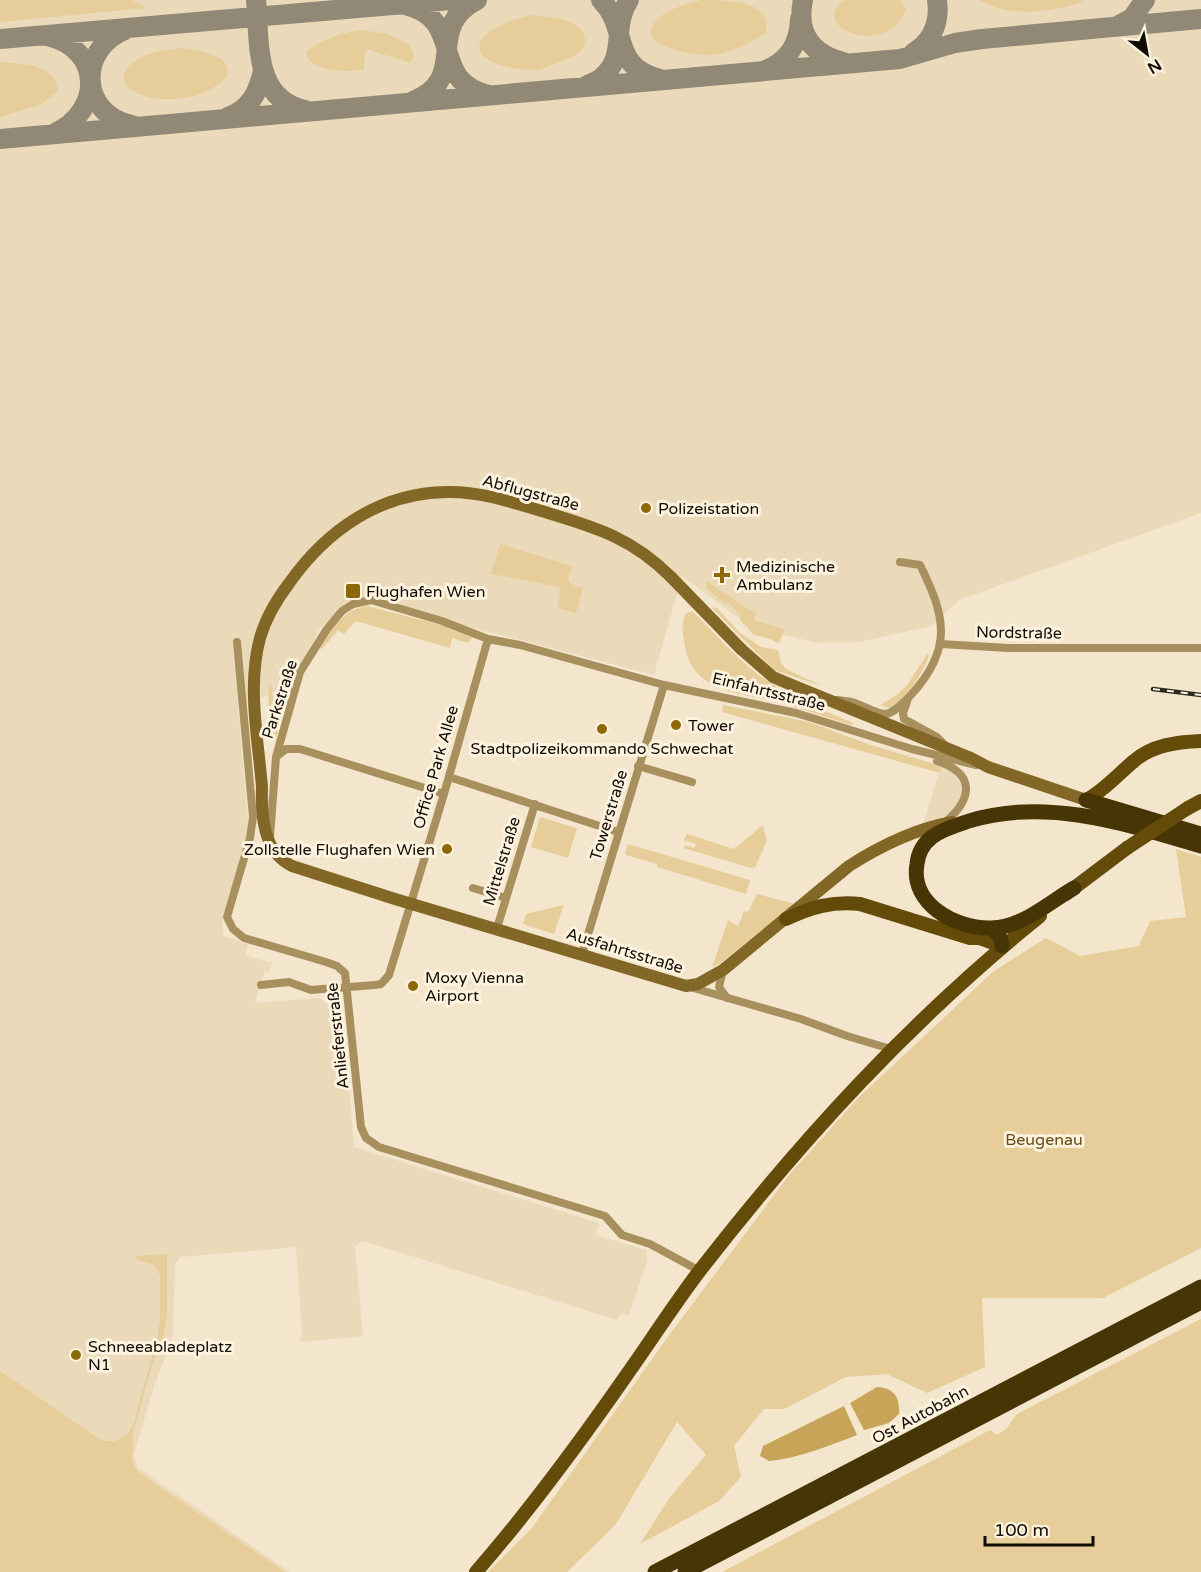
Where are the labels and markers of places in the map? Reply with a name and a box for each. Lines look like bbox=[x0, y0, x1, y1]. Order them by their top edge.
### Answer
place label: Polizeistation bbox=[658, 499, 759, 519]
marker: Polizeistation bbox=[639, 501, 653, 515]
place label: Medizinische Ambulanz bbox=[736, 557, 835, 595]
marker: Medizinische Ambulanz bbox=[713, 566, 731, 584]
marker: Flughafen Wien bbox=[344, 582, 362, 600]
place label: Flughafen Wien bbox=[366, 582, 485, 602]
place label: Tower bbox=[688, 716, 735, 736]
marker: Tower bbox=[669, 718, 683, 732]
marker: Stadtpolizeikommando Schwechat bbox=[595, 722, 609, 736]
place label: Stadtpolizeikommando Schwechat bbox=[471, 739, 733, 759]
place label: Zollstelle Flughafen Wien bbox=[244, 840, 435, 860]
marker: Zollstelle Flughafen Wien bbox=[440, 842, 454, 856]
place label: Moxy Vienna Airport bbox=[425, 968, 524, 1006]
marker: Moxy Vienna Airport bbox=[406, 979, 420, 993]
place label: Schneeabladeplatz N1 bbox=[88, 1337, 232, 1375]
marker: Schneeabladeplatz N1 bbox=[69, 1348, 83, 1362]

